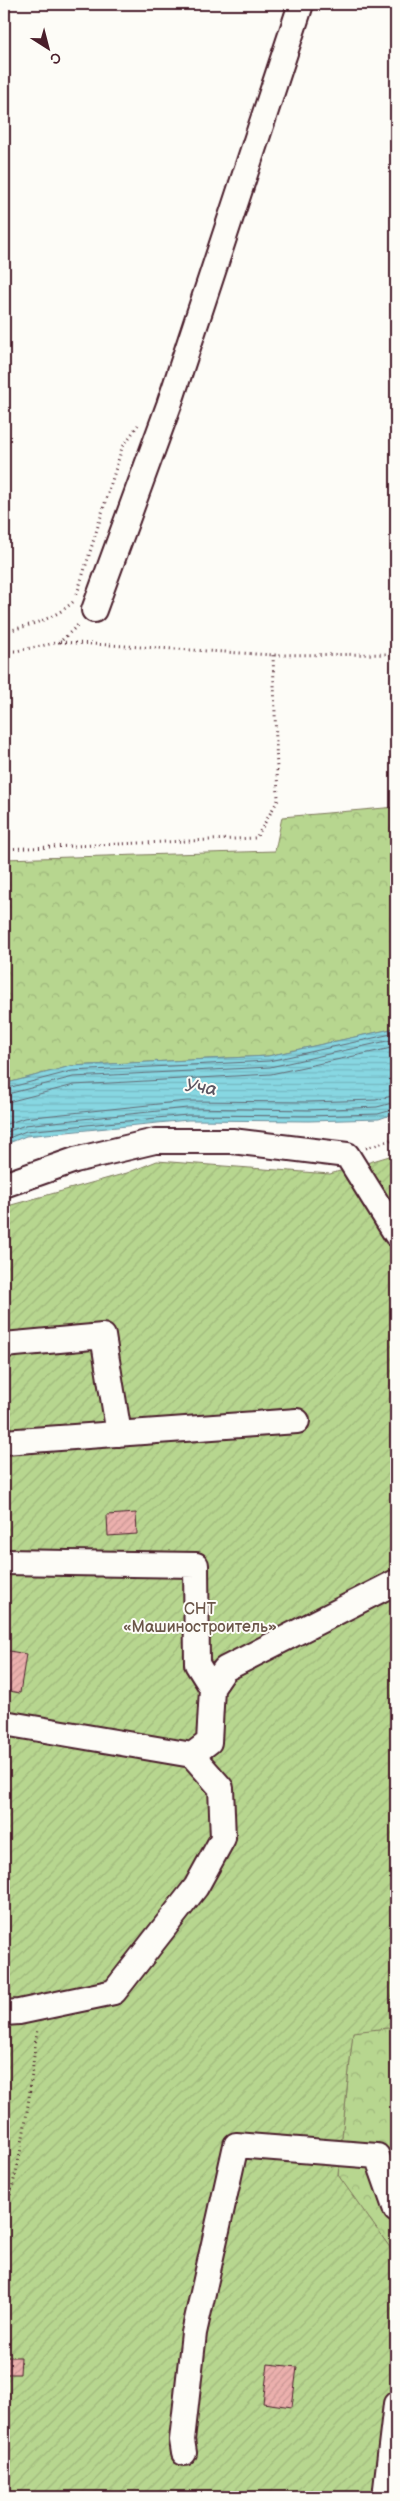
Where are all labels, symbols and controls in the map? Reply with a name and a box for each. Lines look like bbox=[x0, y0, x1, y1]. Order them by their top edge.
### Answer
north arrow bbox=[22, 22, 72, 72]
text: С bbox=[46, 48, 64, 68]
water label: Уча bbox=[184, 1075, 218, 1100]
park label: СНТ «Машиностроитель» bbox=[123, 1600, 277, 1637]

